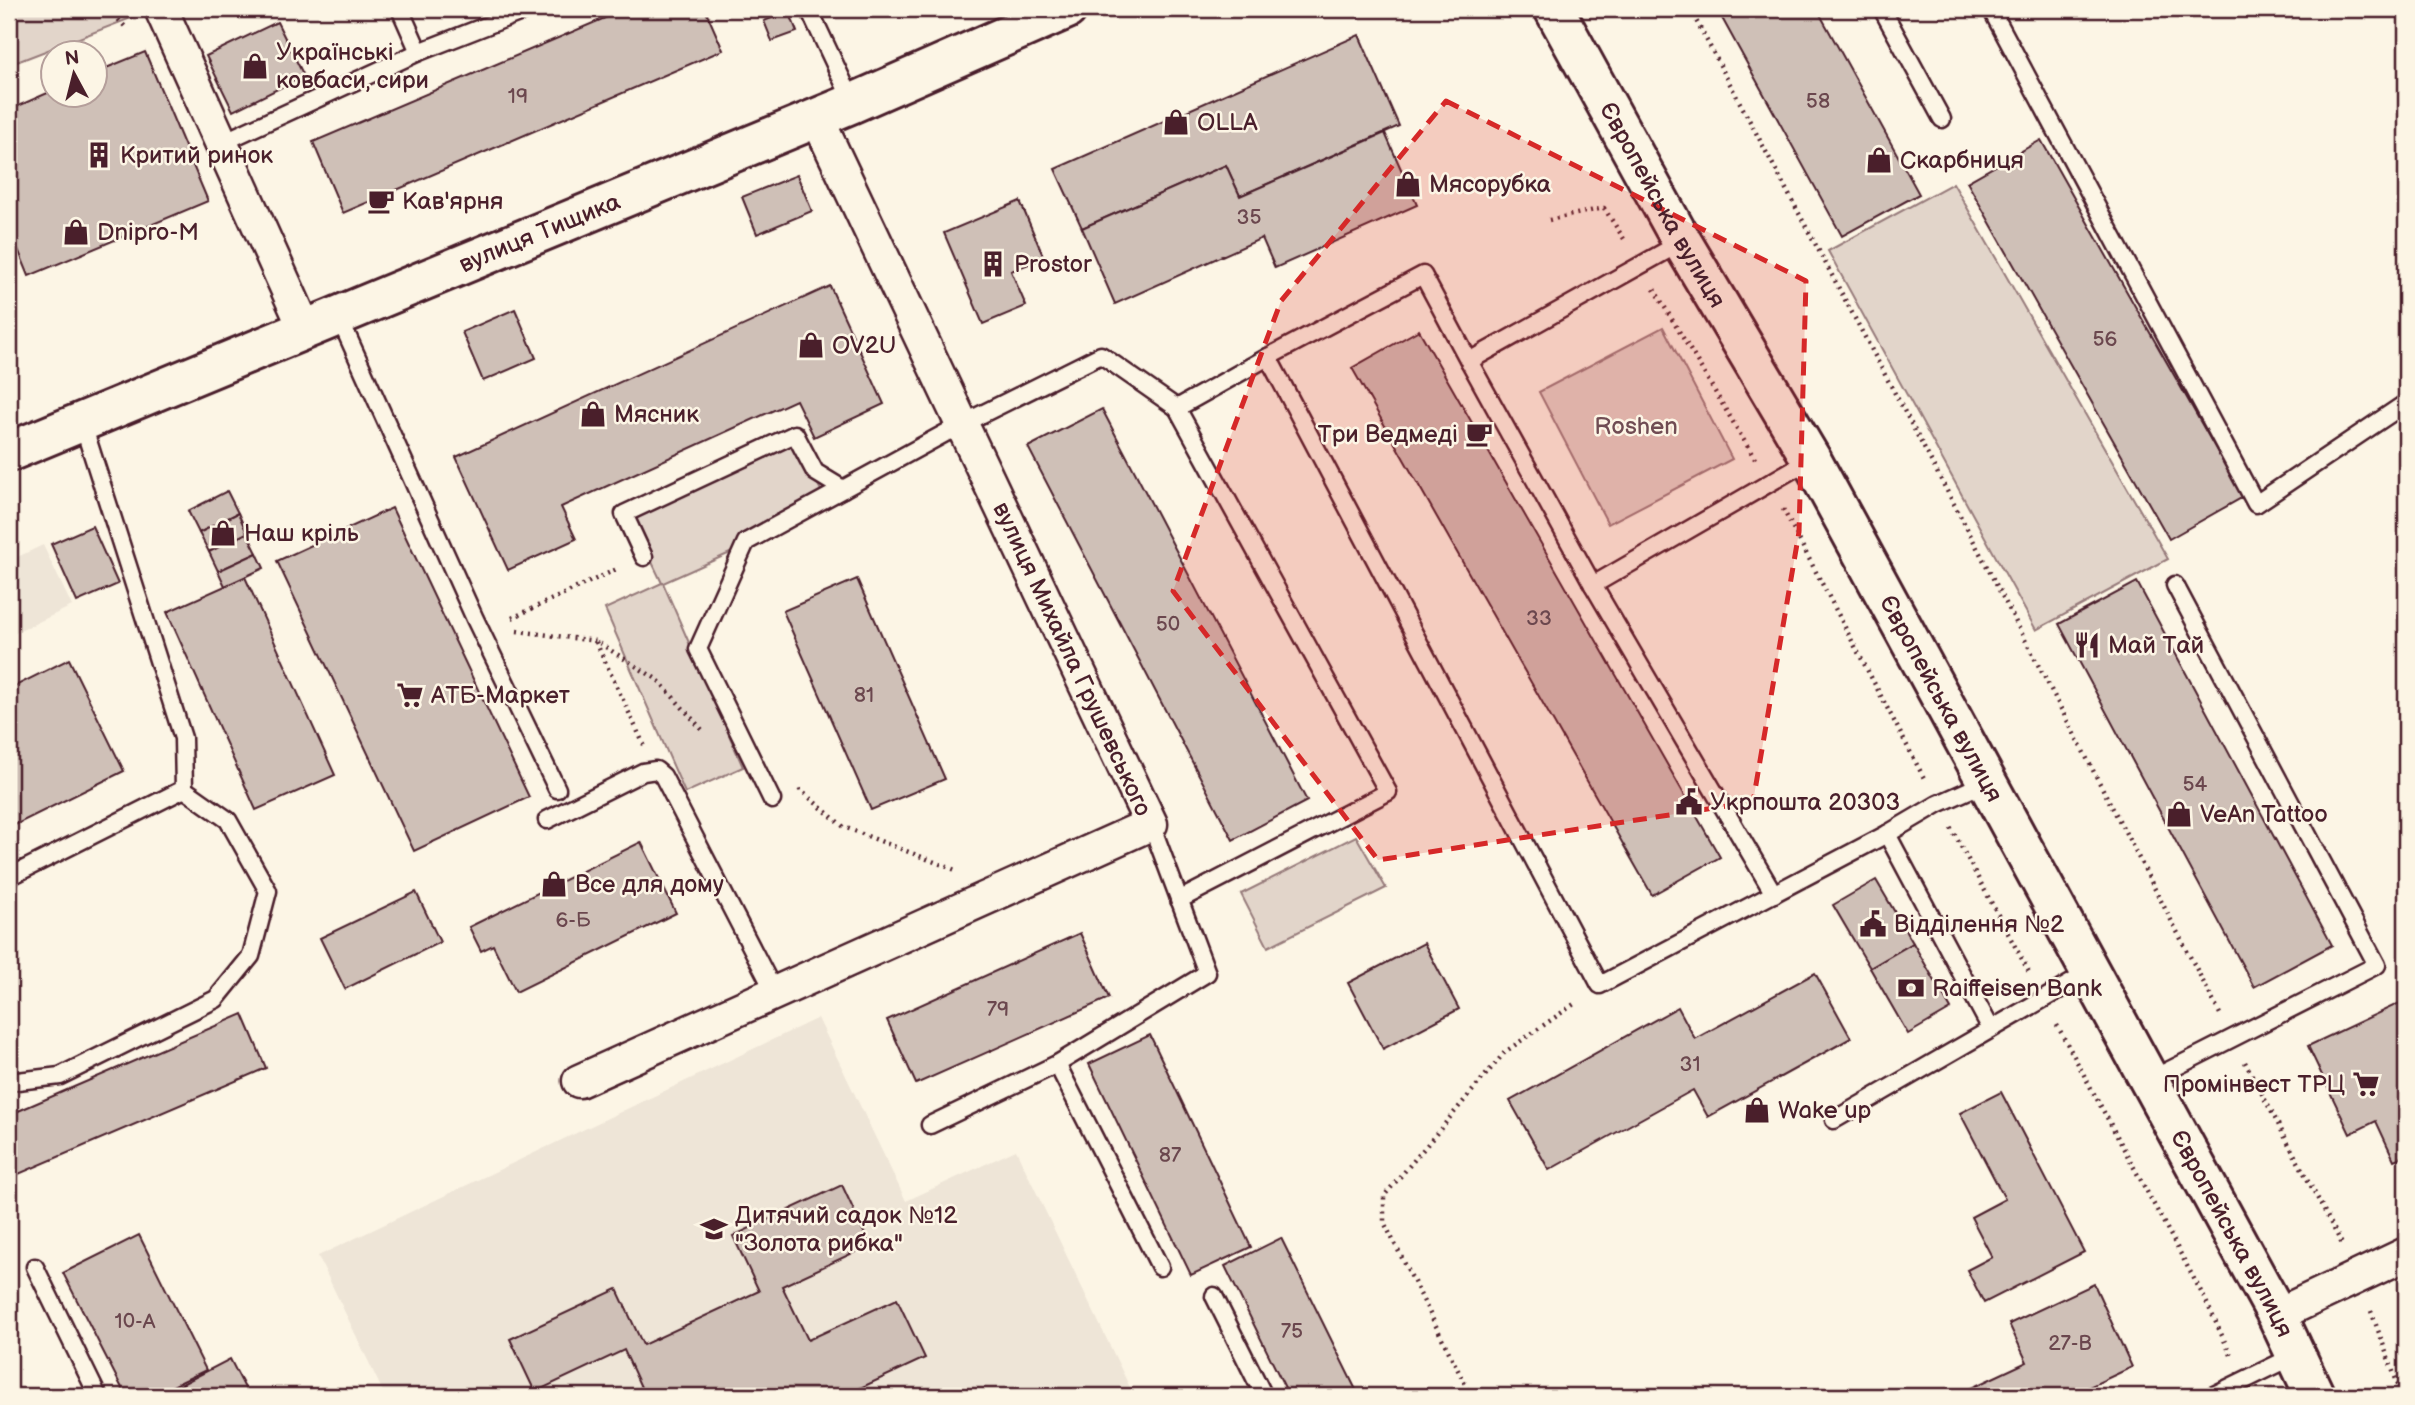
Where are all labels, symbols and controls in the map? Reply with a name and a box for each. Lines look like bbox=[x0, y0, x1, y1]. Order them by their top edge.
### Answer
north arrow bbox=[38, 38, 108, 108]
place label: Українські ковбаси, сири bbox=[276, 38, 429, 95]
text: N bbox=[64, 46, 81, 71]
shop icon: Українські ковбаси, сири bbox=[240, 51, 270, 81]
house number: 19 bbox=[508, 84, 528, 109]
house number: 58 bbox=[1806, 89, 1830, 114]
street label: Європейська вулиця bbox=[1594, 97, 1732, 313]
shop icon: OLLA bbox=[1161, 107, 1191, 137]
place label: OLLA bbox=[1197, 108, 1258, 137]
building icon: Критий ринок bbox=[84, 140, 114, 170]
place label: Критий ринок bbox=[120, 141, 273, 170]
shop icon: Скарбниця bbox=[1864, 145, 1894, 175]
place label: Скарбниця bbox=[1900, 146, 2024, 175]
shop icon: Мясорубка bbox=[1393, 169, 1423, 199]
place label: Мясорубка bbox=[1429, 170, 1551, 199]
cafe icon: Кав'ярня bbox=[366, 186, 396, 216]
street label: вулиця Тищика bbox=[455, 186, 624, 279]
place label: Кав'ярня bbox=[402, 187, 503, 216]
house number: 35 bbox=[1237, 205, 1261, 230]
shop icon: Dnipro-M bbox=[61, 217, 91, 247]
place label: Dnipro-M bbox=[97, 218, 199, 247]
building icon: Prostor bbox=[978, 249, 1008, 279]
place label: Prostor bbox=[1014, 250, 1092, 279]
house number: 56 bbox=[2093, 327, 2118, 352]
shop icon: OV2U bbox=[796, 330, 826, 360]
place label: OV2U bbox=[832, 331, 896, 360]
shop icon: Мясник bbox=[578, 399, 608, 429]
place label: Мясник bbox=[614, 400, 699, 429]
park label: Roshen bbox=[1594, 412, 1678, 441]
cafe icon: Три Ведмеді bbox=[1464, 419, 1494, 449]
place label: Три Ведмеді bbox=[1318, 420, 1458, 449]
street label: вулиця Михайла Грушевського bbox=[986, 497, 1158, 821]
shop icon: Наш кріль bbox=[208, 518, 238, 548]
place label: Наш кріль bbox=[244, 519, 359, 548]
street label: Європейська вулиця bbox=[1873, 590, 2009, 807]
house number: 33 bbox=[1526, 606, 1552, 631]
house number: 50 bbox=[1156, 612, 1180, 637]
restaurant icon: Май Тай bbox=[2072, 630, 2102, 660]
place label: Май Тай bbox=[2108, 631, 2204, 660]
supermarket icon: АТБ-Маркет bbox=[395, 680, 425, 710]
place label: АТБ-Маркет bbox=[430, 681, 570, 710]
house number: 81 bbox=[854, 683, 874, 708]
house number: 54 bbox=[2183, 772, 2208, 797]
public building icon: Укрпошта 20303 bbox=[1674, 787, 1704, 817]
place label: Укрпошта 20303 bbox=[1710, 788, 1900, 817]
shop icon: VeAn Tattoo bbox=[2164, 799, 2194, 829]
place label: VeAn Tattoo bbox=[2200, 800, 2328, 829]
shop icon: Все для дому bbox=[539, 869, 569, 899]
place label: Все для дому bbox=[575, 870, 724, 899]
house number: 6-Б bbox=[555, 908, 591, 933]
public building icon: Відділення №2 bbox=[1858, 909, 1888, 939]
place label: Відділення №2 bbox=[1894, 910, 2064, 939]
bank icon: Raiffeisen Bank bbox=[1896, 973, 1926, 1003]
place label: Raiffeisen Bank bbox=[1932, 974, 2102, 1003]
house number: 79 bbox=[987, 997, 1009, 1022]
house number: 31 bbox=[1679, 1052, 1701, 1077]
supermarket icon: Промінвест ТРЦ bbox=[2351, 1069, 2381, 1099]
place label: Промінвест ТРЦ bbox=[2163, 1070, 2346, 1099]
shop icon: Wake up bbox=[1742, 1095, 1772, 1125]
place label: Wake up bbox=[1778, 1096, 1871, 1125]
street label: Європейська вулиця bbox=[2165, 1125, 2300, 1342]
house number: 87 bbox=[1159, 1143, 1182, 1168]
place label: Дитячий садок №12 "Золота рибка" bbox=[735, 1201, 957, 1258]
school or university icon: Дитячий садок №12 "Золота рибка" bbox=[699, 1214, 729, 1244]
house number: 10-А bbox=[115, 1309, 156, 1334]
house number: 75 bbox=[1281, 1319, 1303, 1344]
house number: 27-В bbox=[2048, 1331, 2092, 1356]

